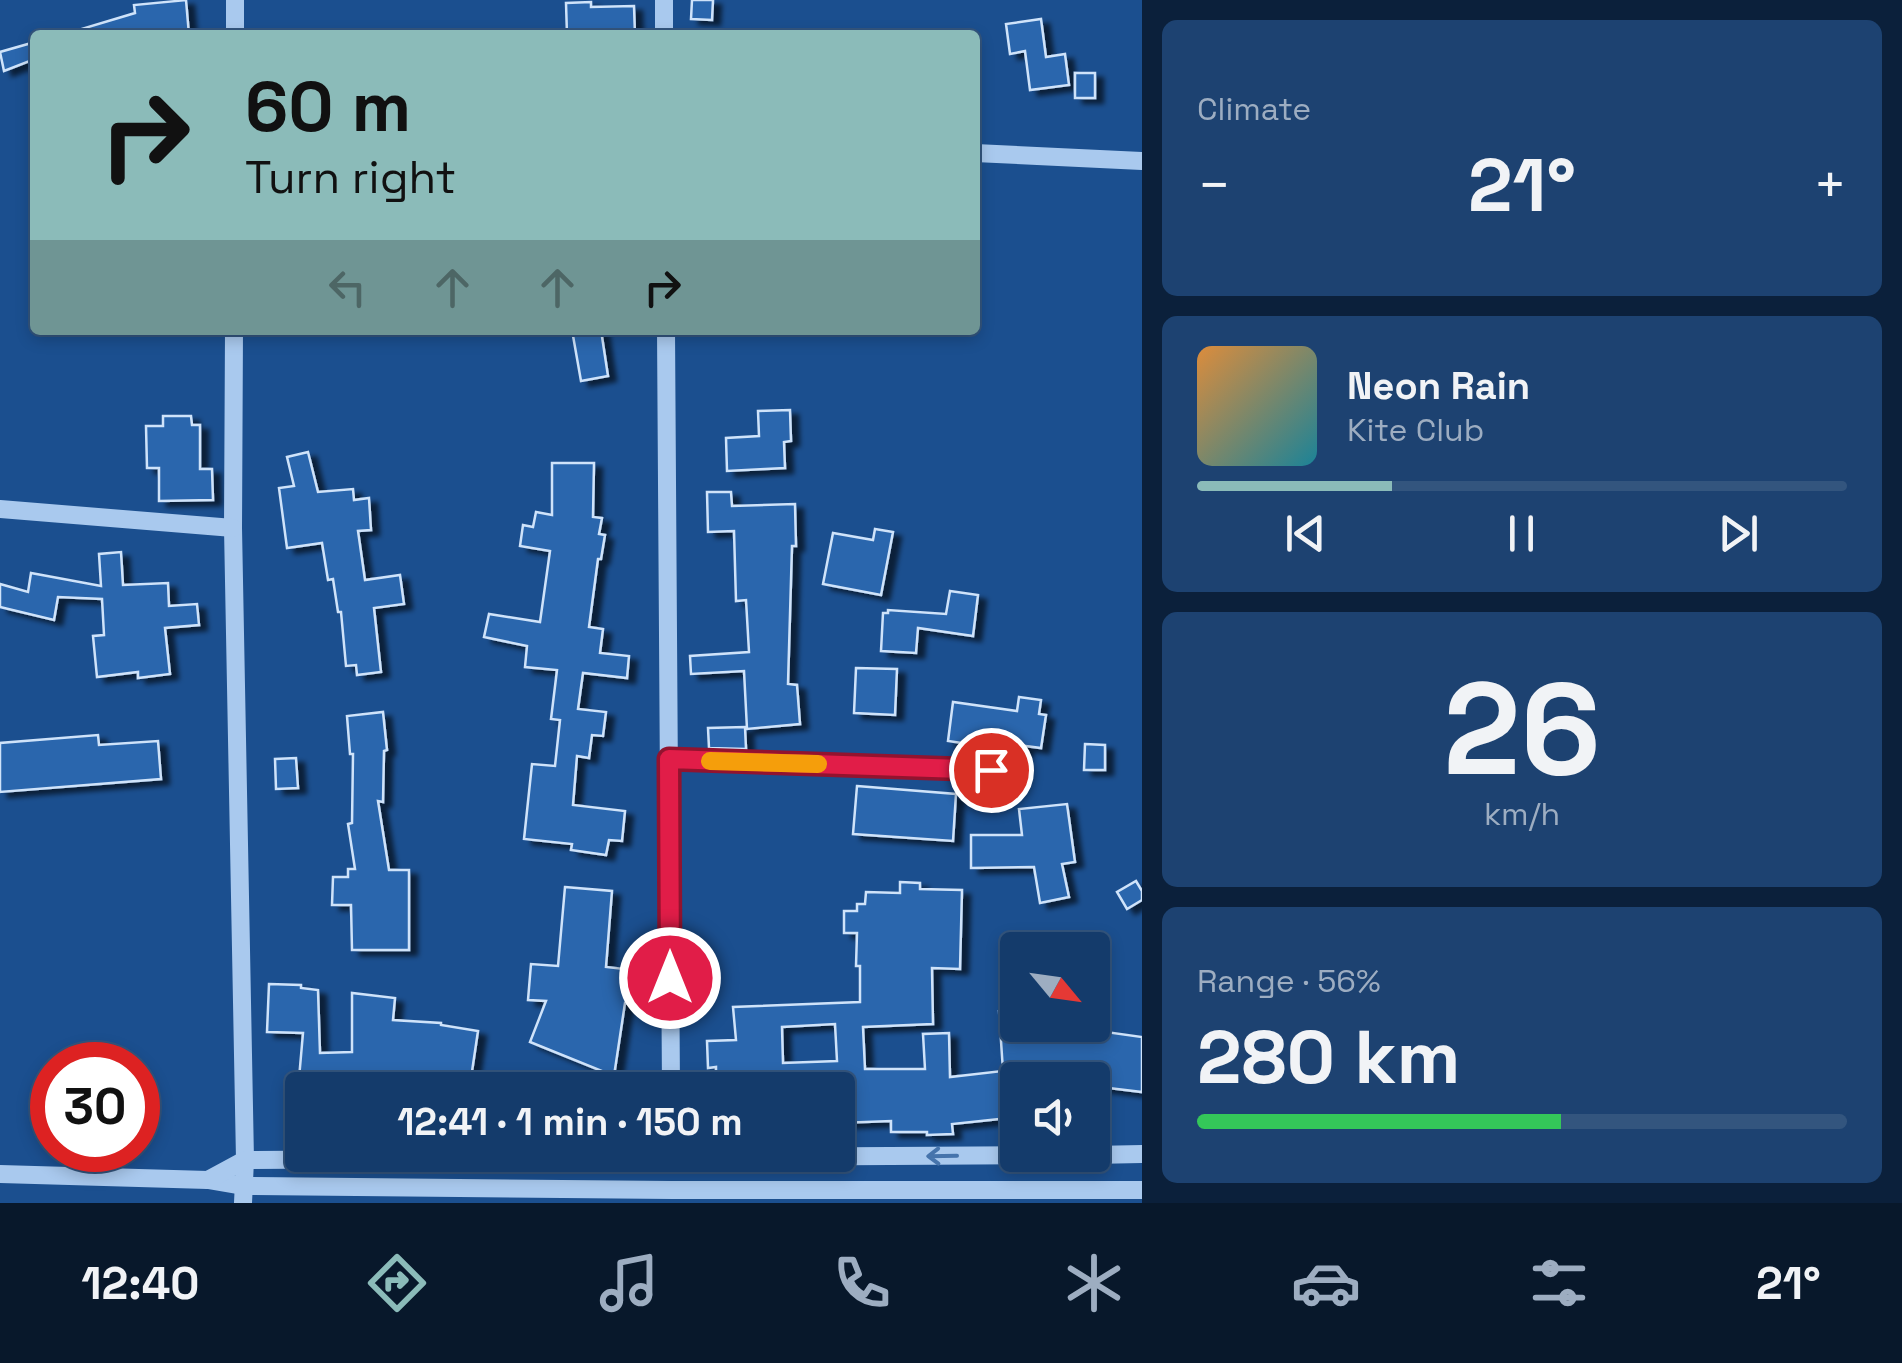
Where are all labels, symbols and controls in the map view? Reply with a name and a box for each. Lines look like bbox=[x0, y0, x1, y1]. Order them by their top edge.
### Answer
text: 60 m bbox=[245, 62, 411, 151]
icon: right bbox=[80, 70, 210, 200]
text: Climate bbox=[1197, 89, 1311, 129]
text: 21° bbox=[1468, 137, 1576, 233]
text: Turn right bbox=[245, 149, 456, 206]
text: − bbox=[1197, 150, 1231, 220]
text: + bbox=[1813, 150, 1847, 220]
icon: left bbox=[320, 260, 375, 315]
icon: ahead bbox=[425, 260, 480, 315]
icon: ahead bbox=[530, 260, 585, 315]
icon: right bbox=[635, 260, 690, 315]
text: Neon Rain bbox=[1347, 362, 1530, 410]
text: Kite Club bbox=[1347, 410, 1484, 450]
icon: previous bbox=[1278, 506, 1333, 561]
icon: pause bbox=[1494, 506, 1549, 561]
icon: next bbox=[1711, 506, 1766, 561]
text: 26 bbox=[1443, 646, 1601, 812]
pin bbox=[949, 728, 1034, 813]
icon: arrive bbox=[964, 743, 1019, 798]
text: km/h bbox=[1484, 794, 1560, 834]
position arrow bbox=[618, 926, 722, 1030]
north arrow bbox=[1000, 932, 1110, 1042]
map controls bbox=[1000, 932, 1110, 1172]
text: Range · 56% bbox=[1197, 961, 1381, 1001]
text: 280 km bbox=[1197, 1009, 1461, 1105]
speed limit sign: 30 bbox=[30, 1042, 160, 1172]
button: sound bbox=[1000, 1062, 1110, 1172]
text: 12:41 · 1 min · 150 m bbox=[397, 1098, 743, 1146]
one-way arrow bbox=[926, 1146, 958, 1166]
icon: directions bbox=[362, 1248, 432, 1318]
icon: music bbox=[594, 1248, 664, 1318]
icon: phone bbox=[827, 1248, 897, 1318]
icon: climate bbox=[1059, 1248, 1129, 1318]
icon: car bbox=[1291, 1248, 1361, 1318]
icon: filters bbox=[1524, 1248, 1594, 1318]
text: 12:40 bbox=[81, 1255, 199, 1312]
text: 21° bbox=[1756, 1255, 1821, 1312]

